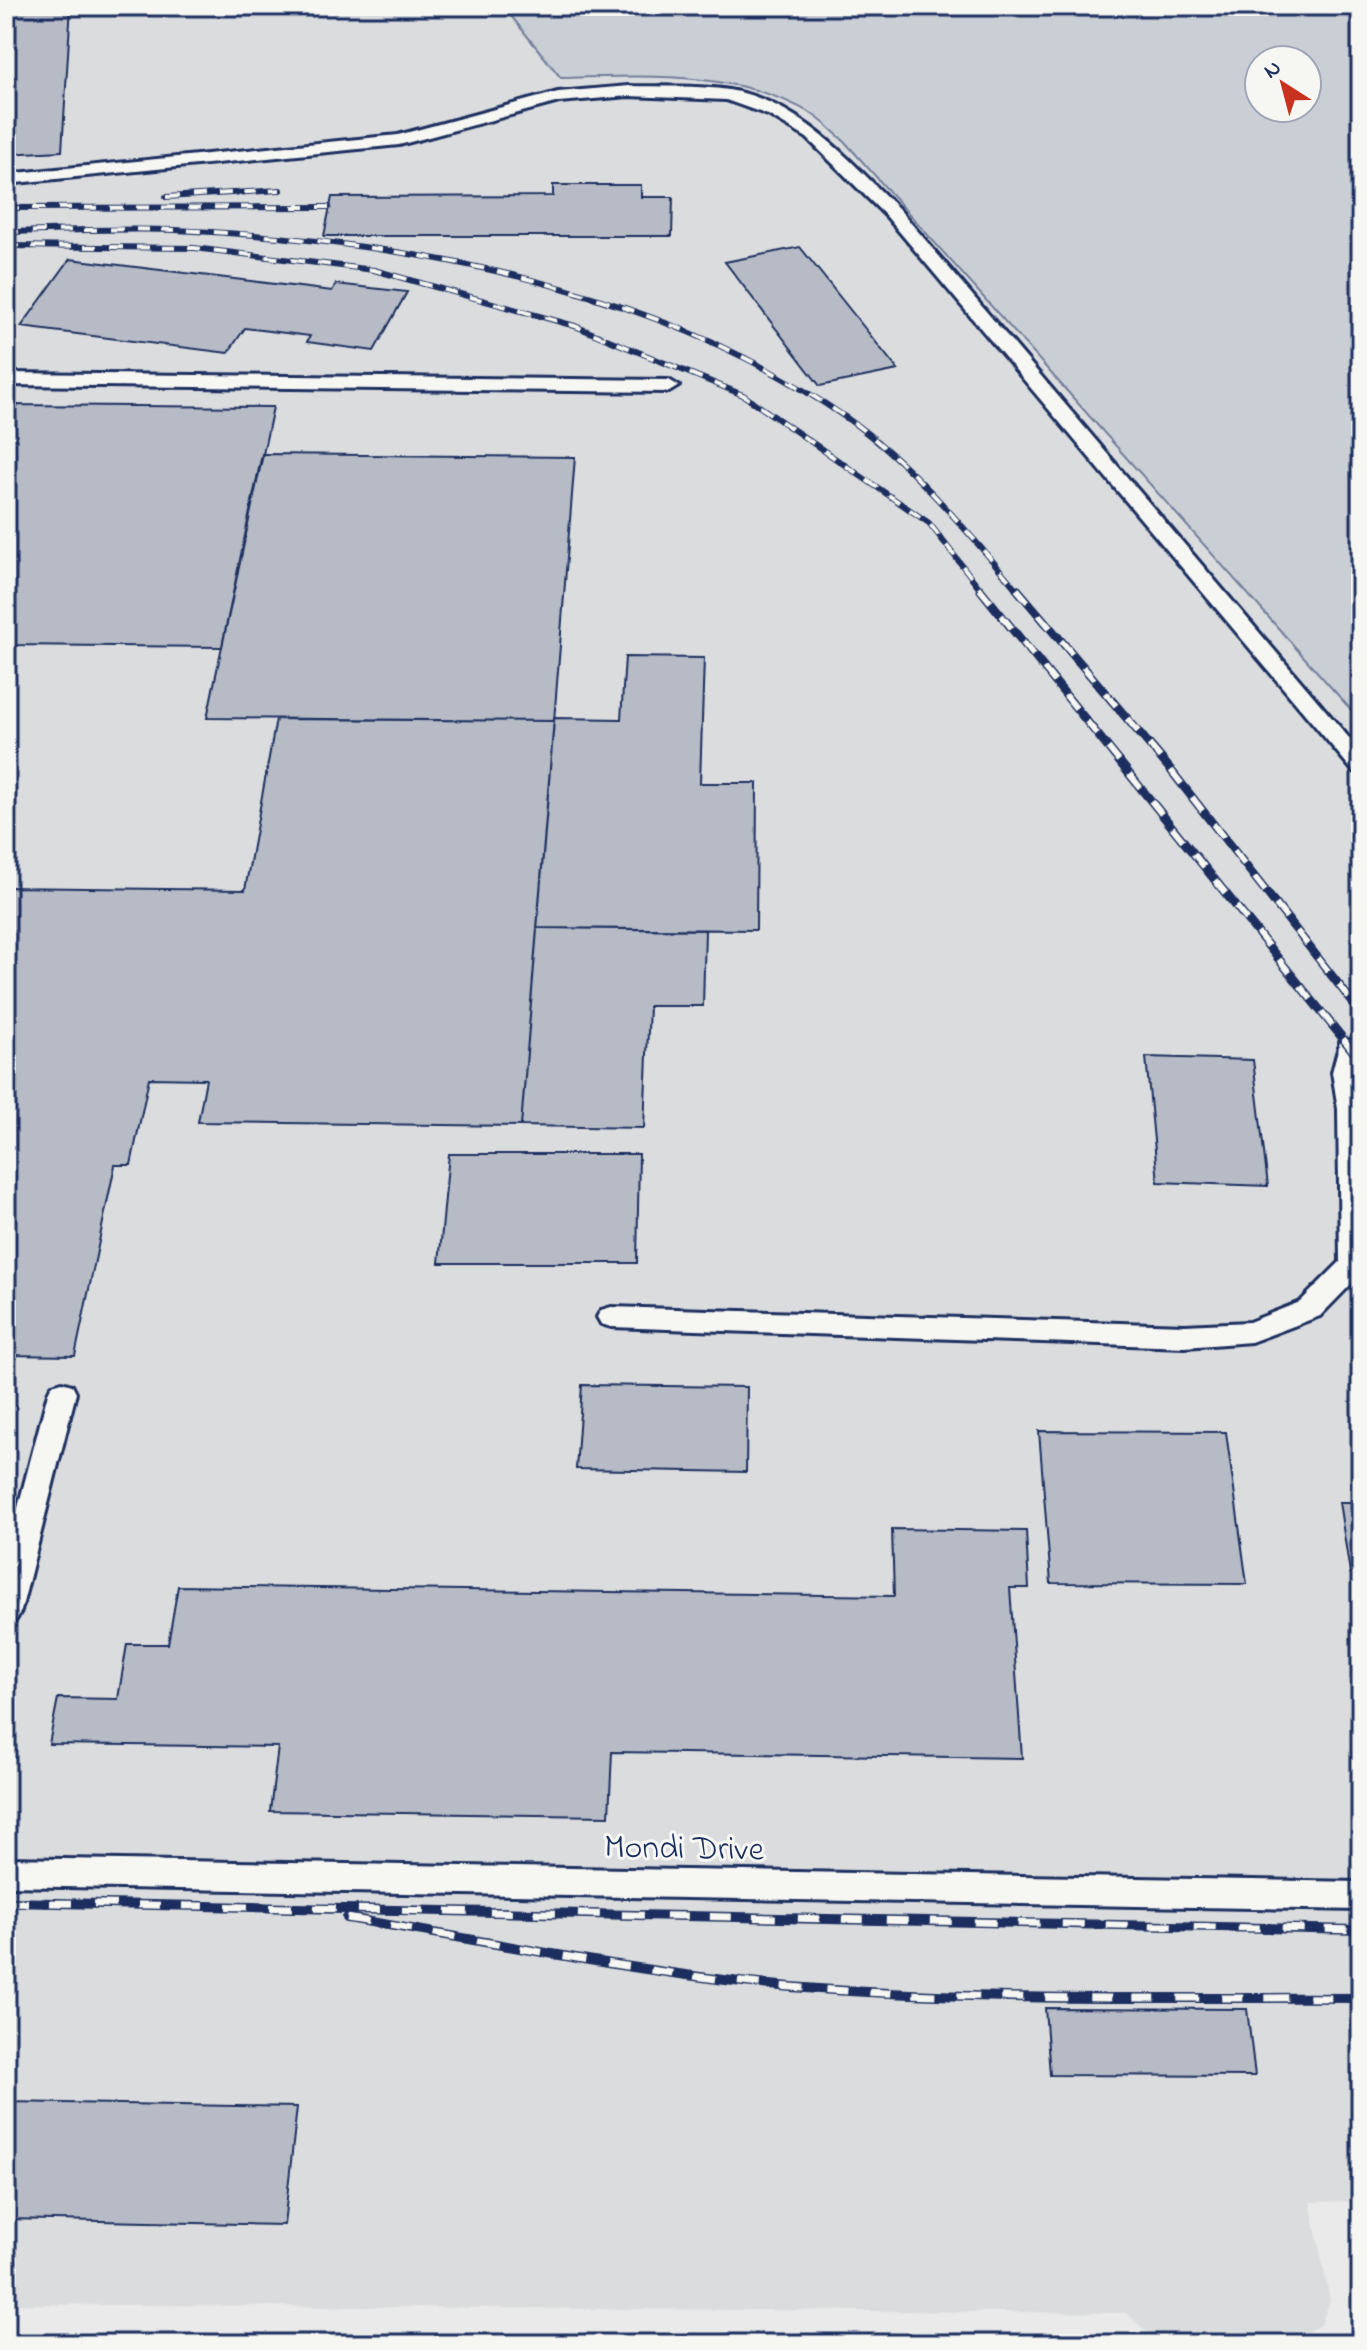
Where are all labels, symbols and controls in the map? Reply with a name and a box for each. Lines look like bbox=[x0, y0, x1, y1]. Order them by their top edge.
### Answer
north arrow bbox=[1243, 44, 1323, 124]
text: N bbox=[1258, 53, 1288, 88]
street label: Mondi Drive bbox=[604, 1824, 765, 1876]

